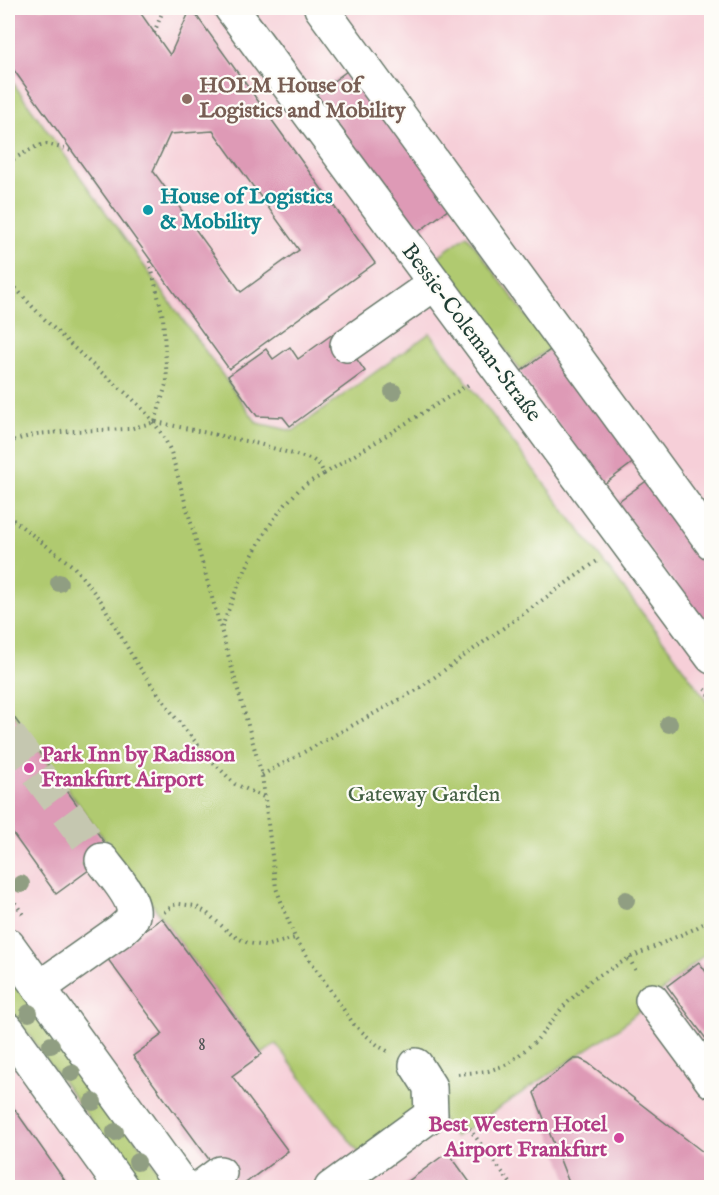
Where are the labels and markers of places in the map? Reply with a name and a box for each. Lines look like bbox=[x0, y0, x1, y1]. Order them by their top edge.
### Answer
place label: HOLM House of Logistics and Mobility bbox=[199, 72, 407, 125]
marker: HOLM House of Logistics and Mobility bbox=[180, 92, 194, 106]
place label: House of Logistics & Mobility bbox=[160, 183, 333, 236]
marker: House of Logistics & Mobility bbox=[141, 203, 155, 217]
place label: Park Inn by Radisson Frankfurt Airport bbox=[41, 741, 236, 794]
marker: Park Inn by Radisson Frankfurt Airport bbox=[22, 761, 36, 775]
place label: Best Western Hotel Airport Frankfurt bbox=[428, 1111, 608, 1164]
marker: Best Western Hotel Airport Frankfurt bbox=[612, 1131, 626, 1145]

